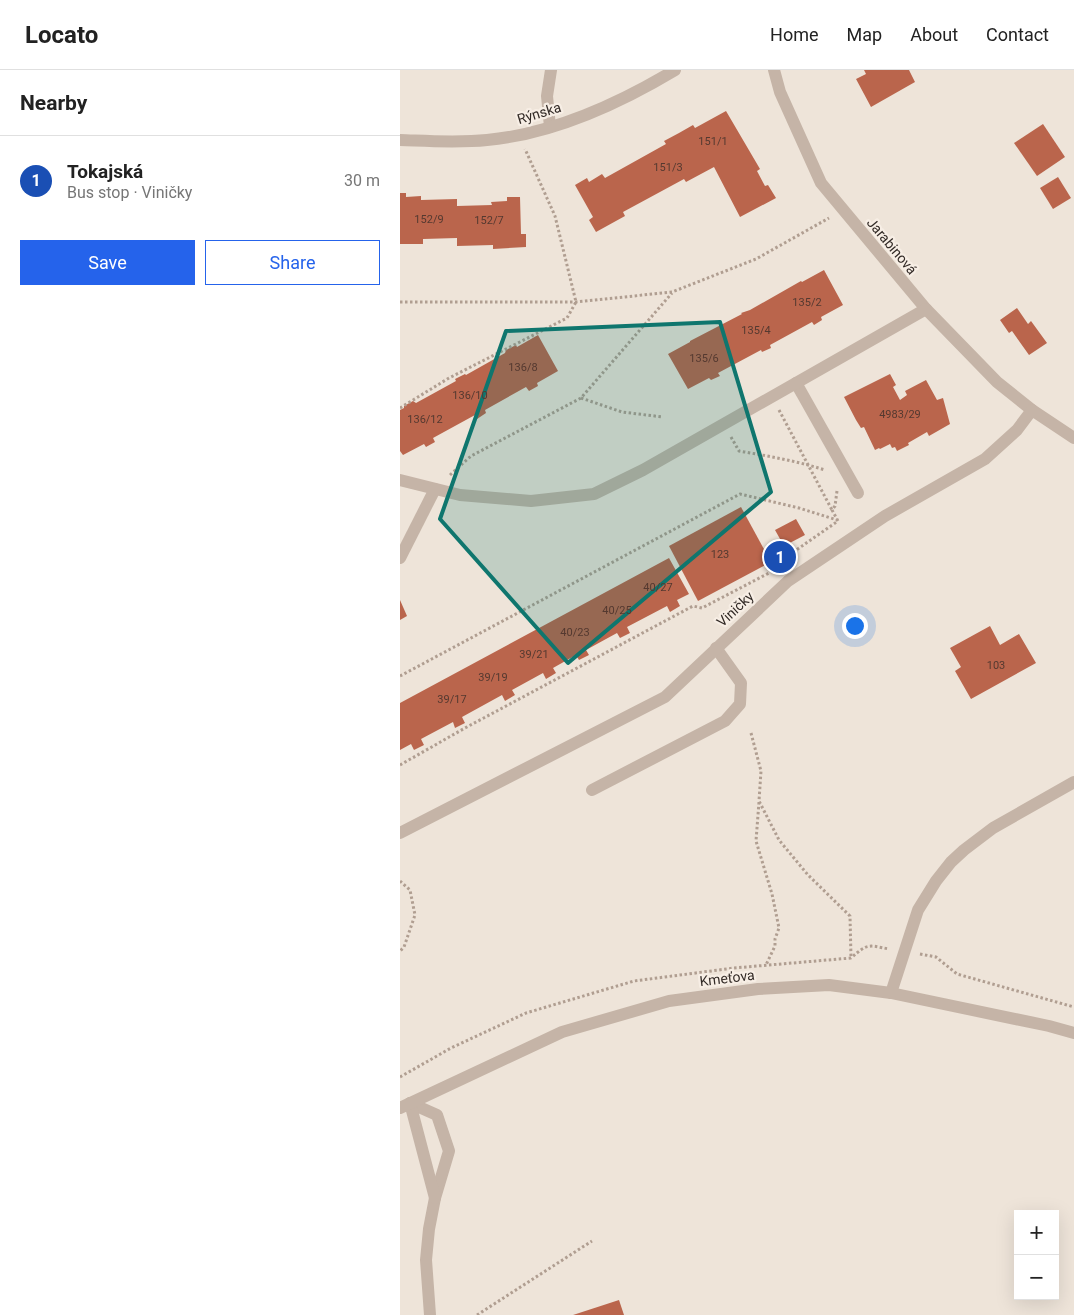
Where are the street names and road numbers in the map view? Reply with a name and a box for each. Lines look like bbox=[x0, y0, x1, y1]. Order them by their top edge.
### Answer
street label: Rýnska bbox=[515, 99, 563, 127]
street label: Jarabinová bbox=[864, 215, 920, 277]
street label: Viničky bbox=[713, 588, 757, 630]
street label: Kmeťova bbox=[699, 967, 755, 989]

